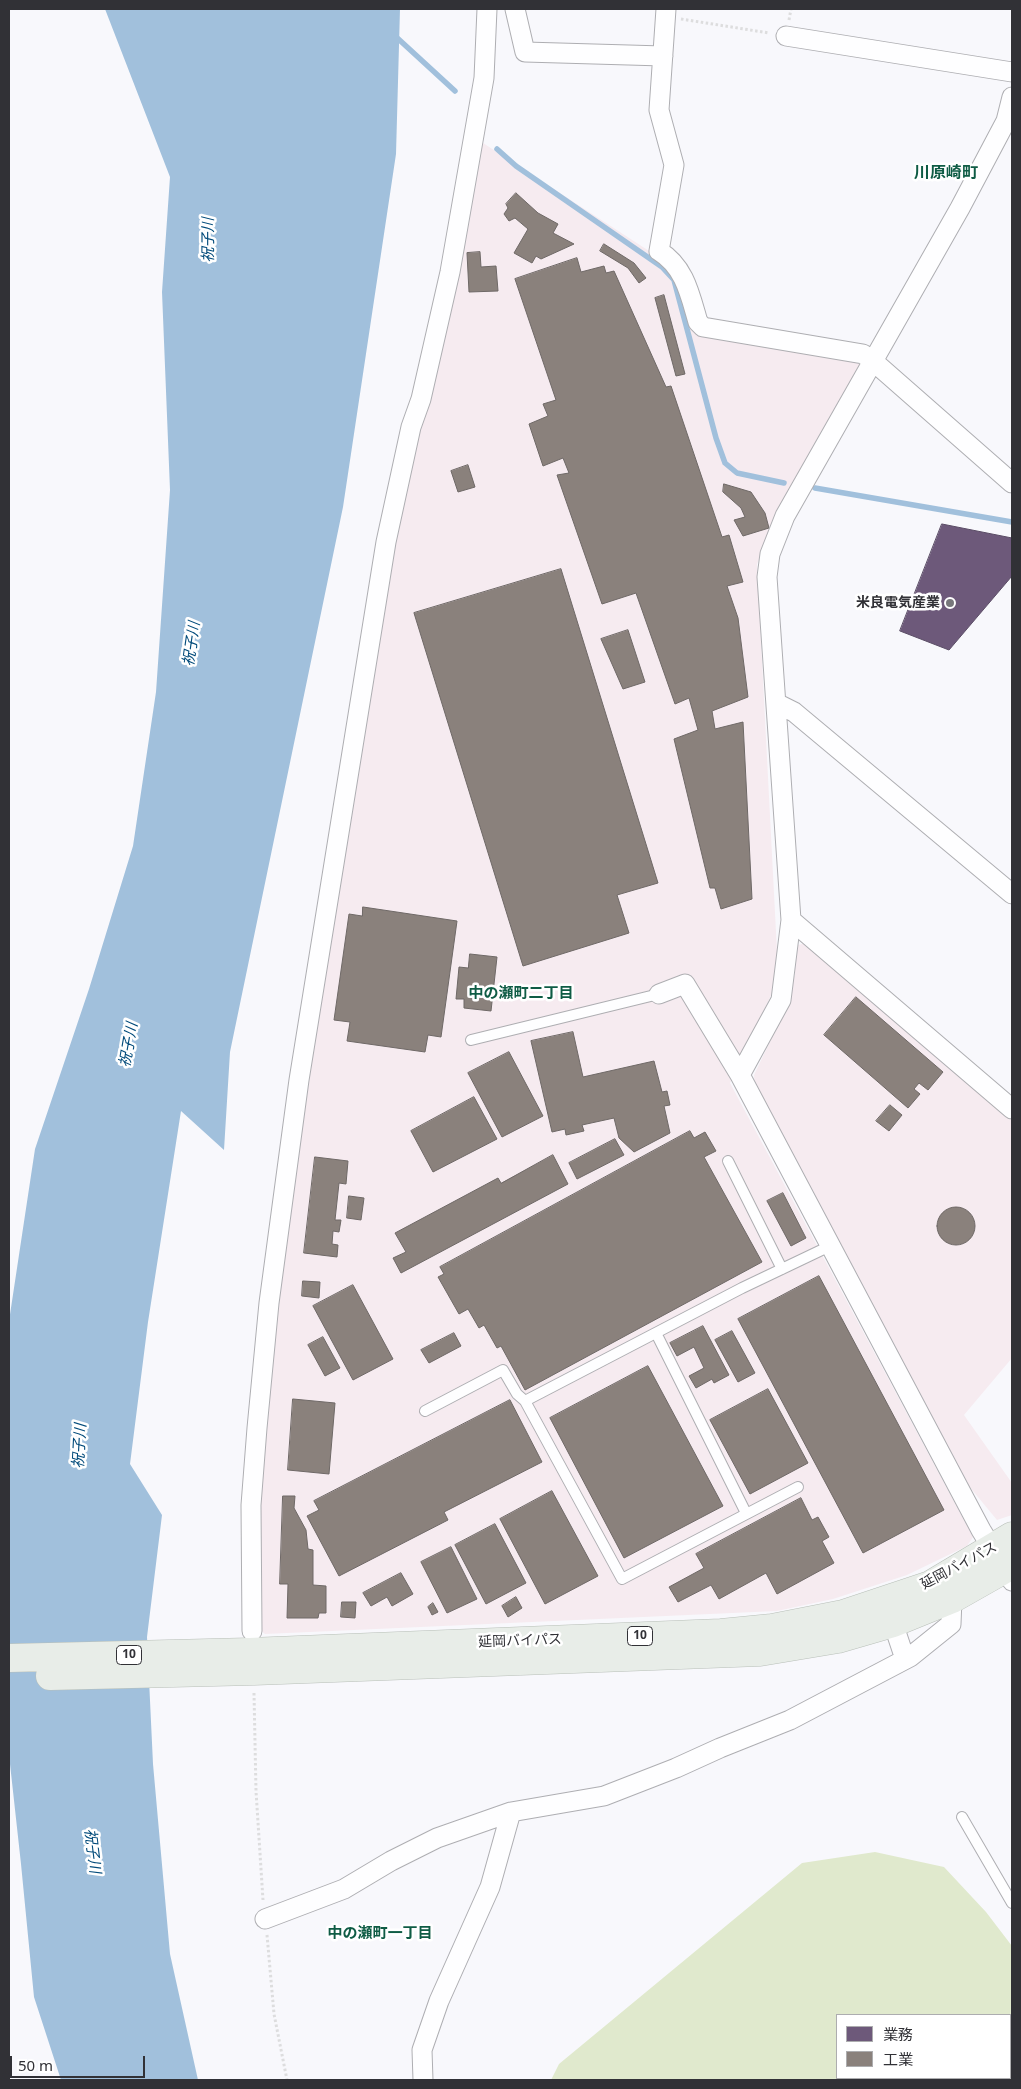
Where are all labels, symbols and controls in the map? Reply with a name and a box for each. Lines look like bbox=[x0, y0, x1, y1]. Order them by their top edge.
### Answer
district label: 川原崎町 bbox=[914, 163, 978, 183]
water label: 祝子川 bbox=[200, 218, 218, 262]
place label: 米良電気産業 bbox=[856, 595, 940, 611]
marker: 米良電気産業 bbox=[944, 597, 956, 609]
water label: 祝子川 bbox=[180, 620, 204, 668]
district label: 中の瀬町二丁目 bbox=[469, 985, 573, 1003]
water label: 祝子川 bbox=[116, 1021, 142, 1069]
water label: 祝子川 bbox=[70, 1423, 90, 1469]
street label: 延岡バイパス bbox=[918, 1539, 1000, 1593]
road number: 10 bbox=[628, 1626, 652, 1645]
street label: 延岡バイパス bbox=[478, 1631, 562, 1651]
road number: 10 bbox=[116, 1646, 142, 1664]
water label: 祝子川 bbox=[80, 1828, 104, 1874]
district label: 中の瀬町一丁目 bbox=[328, 1925, 432, 1943]
legend bbox=[836, 2014, 1011, 2079]
text: 業務 bbox=[883, 2024, 913, 2044]
scale bar bbox=[12, 2046, 148, 2078]
text: 工業 bbox=[883, 2049, 913, 2069]
text: 50 m bbox=[18, 2055, 53, 2075]

